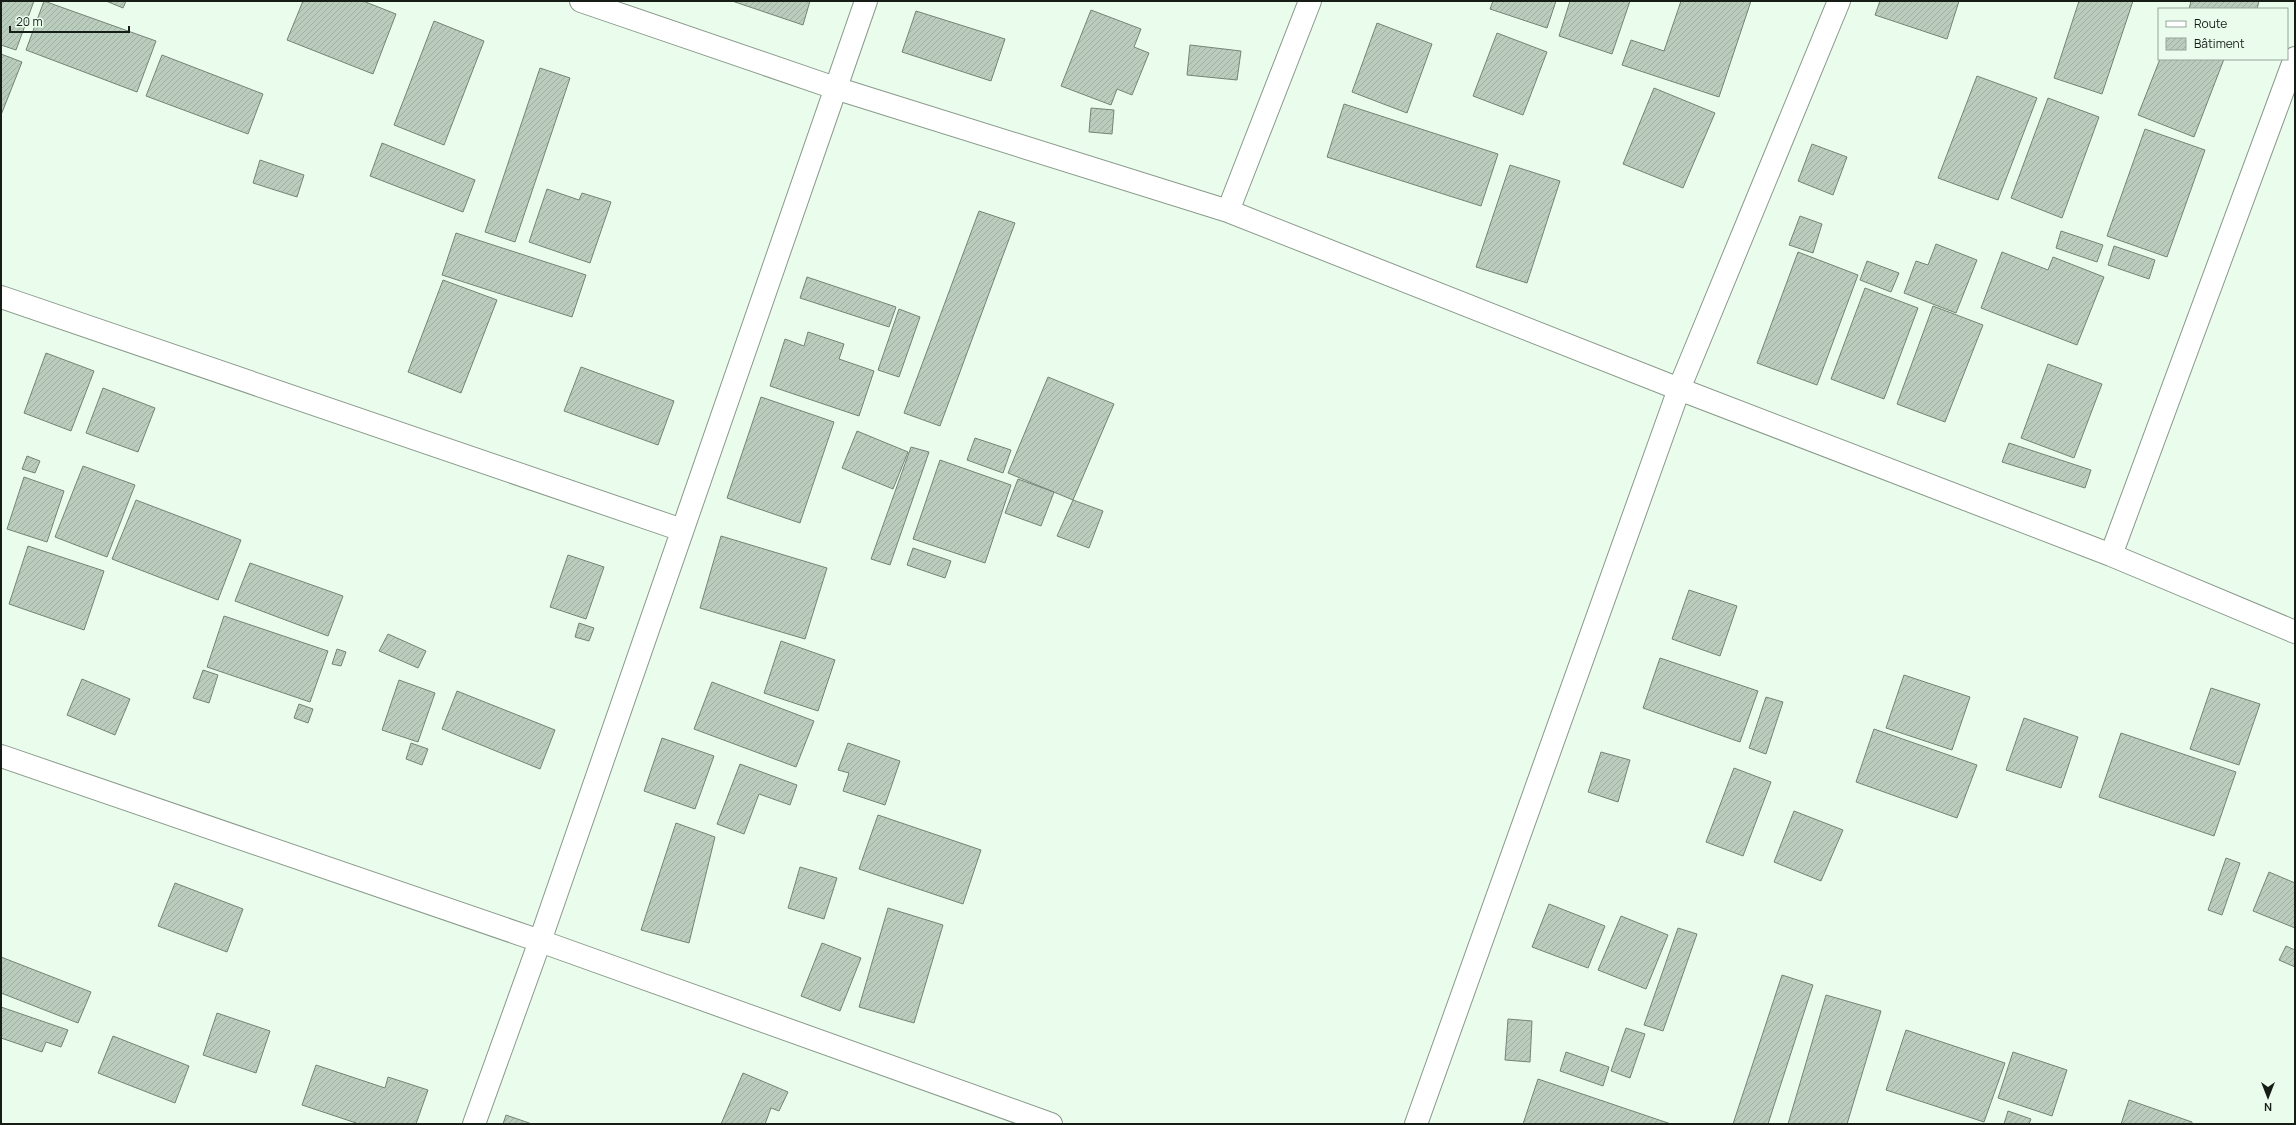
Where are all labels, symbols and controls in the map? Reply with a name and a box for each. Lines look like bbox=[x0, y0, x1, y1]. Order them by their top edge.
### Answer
scale bar bbox=[10, 8, 129, 34]
legend bbox=[2158, 8, 2288, 60]
text: 20 m bbox=[16, 13, 43, 30]
text: Route bbox=[2194, 15, 2227, 32]
text: Bâtiment bbox=[2194, 35, 2245, 52]
north arrow bbox=[2248, 1077, 2288, 1117]
text: N bbox=[2264, 1100, 2272, 1115]

